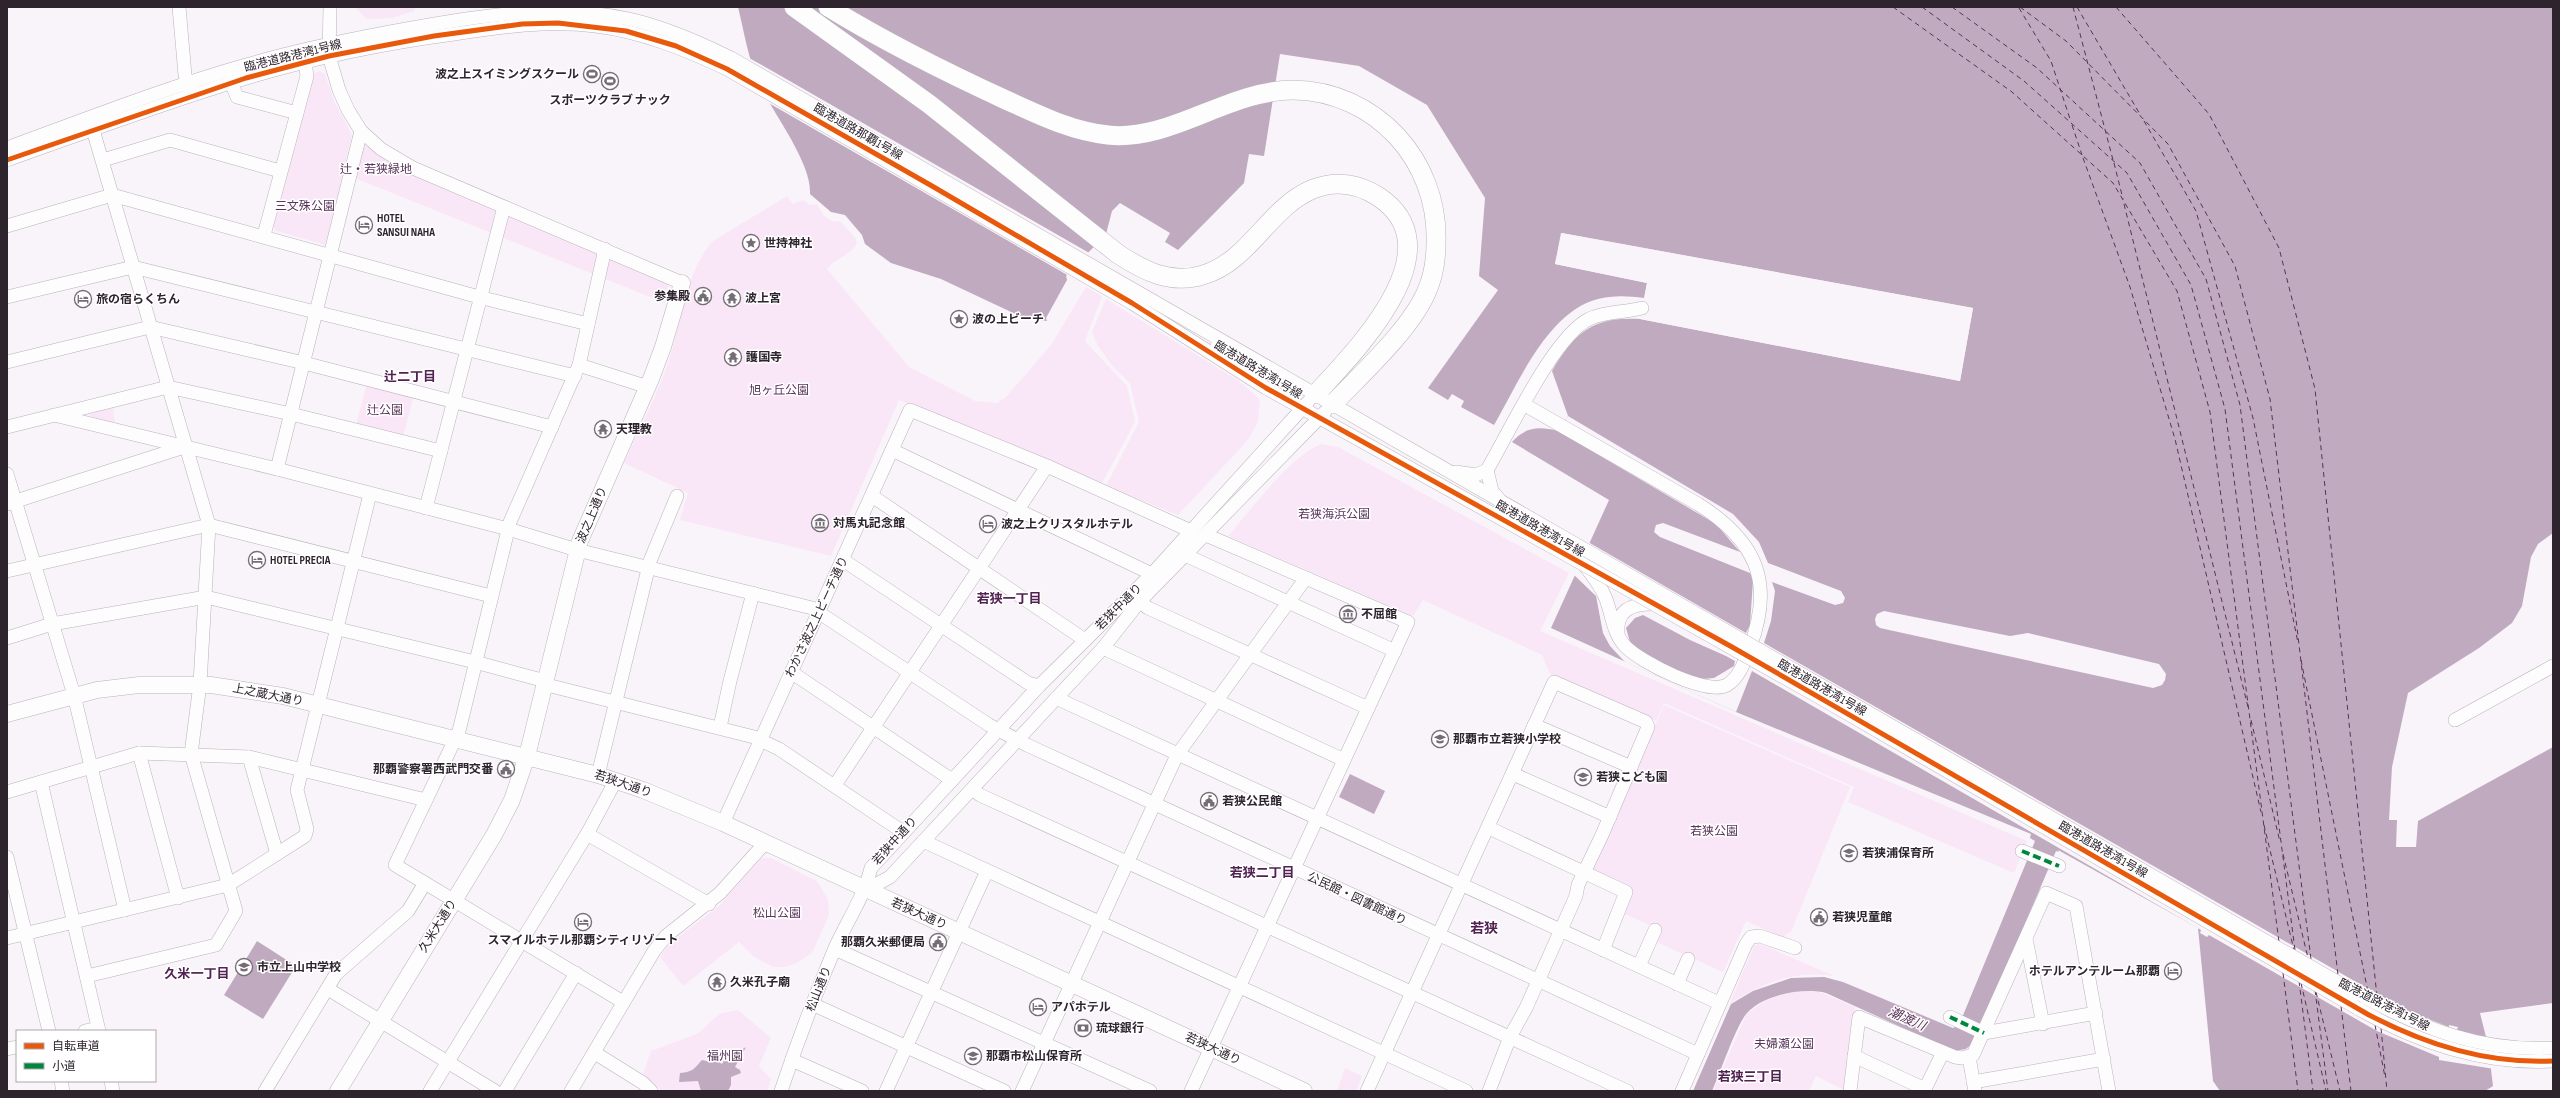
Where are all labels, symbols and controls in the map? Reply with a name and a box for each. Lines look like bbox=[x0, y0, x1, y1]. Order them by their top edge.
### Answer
street label: 臨港道路港湾1号線 bbox=[243, 37, 343, 75]
sports icon: 波之上スイミングスクール bbox=[582, 64, 602, 84]
place label: 波之上スイミングスクール bbox=[435, 67, 579, 82]
sports icon: スポーツクラブ ナック bbox=[600, 71, 620, 91]
place label: スポーツクラブ ナック bbox=[549, 93, 671, 108]
street label: 臨港道路那覇1号線 bbox=[811, 100, 905, 164]
park label: 辻・若狭緑地 bbox=[340, 162, 412, 177]
park label: 三文殊公園 bbox=[275, 199, 335, 214]
place label: HOTEL SANSUI NAHA bbox=[377, 211, 435, 240]
hotel icon: HOTEL SANSUI NAHA bbox=[354, 215, 374, 235]
place icon: 世持神社 bbox=[741, 233, 761, 253]
place label: 世持神社 bbox=[764, 236, 812, 251]
public building icon: 参集殿 bbox=[693, 286, 713, 306]
temple icon: 波上宮 bbox=[722, 288, 742, 308]
hotel icon: 旅の宿らくちん bbox=[73, 289, 93, 309]
place label: 参集殿 bbox=[654, 289, 690, 304]
place label: 波上宮 bbox=[745, 291, 781, 306]
place label: 旅の宿らくちん bbox=[96, 292, 180, 307]
place icon: 波の上ビーチ bbox=[949, 309, 969, 329]
place label: 波の上ビーチ bbox=[972, 312, 1044, 327]
street label: 臨港道路港湾1号線 bbox=[1211, 338, 1305, 402]
temple icon: 護国寺 bbox=[723, 347, 743, 367]
place label: 護国寺 bbox=[746, 350, 782, 365]
district label: 辻二丁目 bbox=[384, 369, 436, 385]
park label: 旭ヶ丘公園 bbox=[749, 383, 809, 398]
park label: 辻公園 bbox=[367, 403, 403, 418]
temple icon: 天理教 bbox=[593, 419, 613, 439]
place label: 天理教 bbox=[616, 422, 652, 437]
street label: 波之上通り bbox=[573, 484, 611, 546]
street label: 臨港道路港湾1号線 bbox=[1493, 497, 1587, 561]
park label: 若狭海浜公園 bbox=[1298, 507, 1370, 522]
museum icon: 対馬丸記念館 bbox=[810, 513, 830, 533]
hotel icon: 波之上クリスタルホテル bbox=[978, 514, 998, 534]
place label: 対馬丸記念館 bbox=[833, 516, 905, 531]
place label: 波之上クリスタルホテル bbox=[1001, 517, 1133, 532]
hotel icon: HOTEL PRECIA bbox=[247, 550, 267, 570]
place label: HOTEL PRECIA bbox=[270, 553, 331, 568]
street label: わかさ波之上ビーチ通り bbox=[782, 554, 852, 680]
street label: 若狭中通り bbox=[1092, 580, 1146, 634]
district label: 若狭一丁目 bbox=[976, 591, 1042, 607]
museum icon: 不屈館 bbox=[1338, 604, 1358, 624]
place label: 不屈館 bbox=[1361, 607, 1397, 622]
street label: 臨港道路港湾1号線 bbox=[1775, 656, 1869, 720]
street label: 上之蔵大通り bbox=[231, 681, 305, 709]
school or university icon: 那覇市立若狭小学校 bbox=[1430, 729, 1450, 749]
place label: 那覇市立若狭小学校 bbox=[1453, 732, 1561, 747]
public building icon: 那覇警察署西武門交番 bbox=[496, 759, 516, 779]
place label: 那覇警察署西武門交番 bbox=[373, 762, 494, 777]
street label: 若狭大通り bbox=[592, 767, 654, 801]
school or university icon: 若狭こども園 bbox=[1573, 767, 1593, 787]
place label: 若狭こども園 bbox=[1596, 770, 1668, 785]
public building icon: 若狭公民館 bbox=[1199, 791, 1219, 811]
place label: 若狭公民館 bbox=[1222, 794, 1282, 809]
street label: 若狭中通り bbox=[869, 814, 921, 868]
street label: 臨港道路港湾1号線 bbox=[2056, 818, 2150, 882]
park label: 若狭公園 bbox=[1690, 824, 1738, 839]
school or university icon: 若狭浦保育所 bbox=[1839, 843, 1859, 863]
place label: 若狭浦保育所 bbox=[1862, 846, 1934, 861]
district label: 若狭二丁目 bbox=[1229, 865, 1295, 881]
street label: 公民館・図書館通り bbox=[1305, 869, 1409, 929]
street label: 若狭大通り bbox=[889, 895, 949, 933]
street label: 久米大通り bbox=[416, 897, 460, 955]
park label: 松山公園 bbox=[753, 906, 801, 921]
public building icon: 若狭児童館 bbox=[1809, 907, 1829, 927]
place label: 若狭児童館 bbox=[1832, 910, 1892, 925]
hotel icon: スマイルホテル那覇シティリゾート bbox=[573, 912, 593, 932]
district label: 若狭 bbox=[1470, 920, 1498, 937]
public building icon: 那覇久米郵便局 bbox=[928, 932, 948, 952]
place label: スマイルホテル那覇シティリゾート bbox=[488, 933, 678, 948]
place label: 那覇久米郵便局 bbox=[841, 935, 925, 950]
school or university icon: 市立上山中学校 bbox=[234, 957, 254, 977]
place label: 市立上山中学校 bbox=[257, 960, 341, 975]
hotel icon: ホテルアンテルーム那覇 bbox=[2163, 961, 2183, 981]
street label: 松山通り bbox=[803, 964, 835, 1014]
place label: ホテルアンテルーム那覇 bbox=[2029, 964, 2160, 979]
district label: 久米一丁目 bbox=[164, 966, 230, 982]
temple icon: 久米孔子廟 bbox=[707, 972, 727, 992]
place label: 久米孔子廟 bbox=[730, 975, 790, 990]
street label: 臨港道路港湾1号線 bbox=[2336, 976, 2432, 1034]
hotel icon: アパホテル bbox=[1028, 997, 1048, 1017]
place label: アパホテル bbox=[1051, 1000, 1111, 1015]
water label: 潮渡川 bbox=[1886, 1004, 1930, 1035]
bank icon: 琉球銀行 bbox=[1073, 1018, 1093, 1038]
place label: 琉球銀行 bbox=[1096, 1021, 1144, 1036]
legend bbox=[16, 1030, 156, 1082]
street label: 若狭大通り bbox=[1183, 1030, 1243, 1068]
park label: 夫婦瀬公園 bbox=[1754, 1037, 1814, 1052]
text: 自転車道 bbox=[52, 1039, 100, 1054]
school or university icon: 那覇市松山保育所 bbox=[963, 1046, 983, 1066]
park label: 福州園 bbox=[707, 1049, 743, 1064]
place label: 那覇市松山保育所 bbox=[986, 1049, 1082, 1064]
text: 小道 bbox=[52, 1059, 76, 1074]
district label: 若狭三丁目 bbox=[1717, 1069, 1783, 1085]

